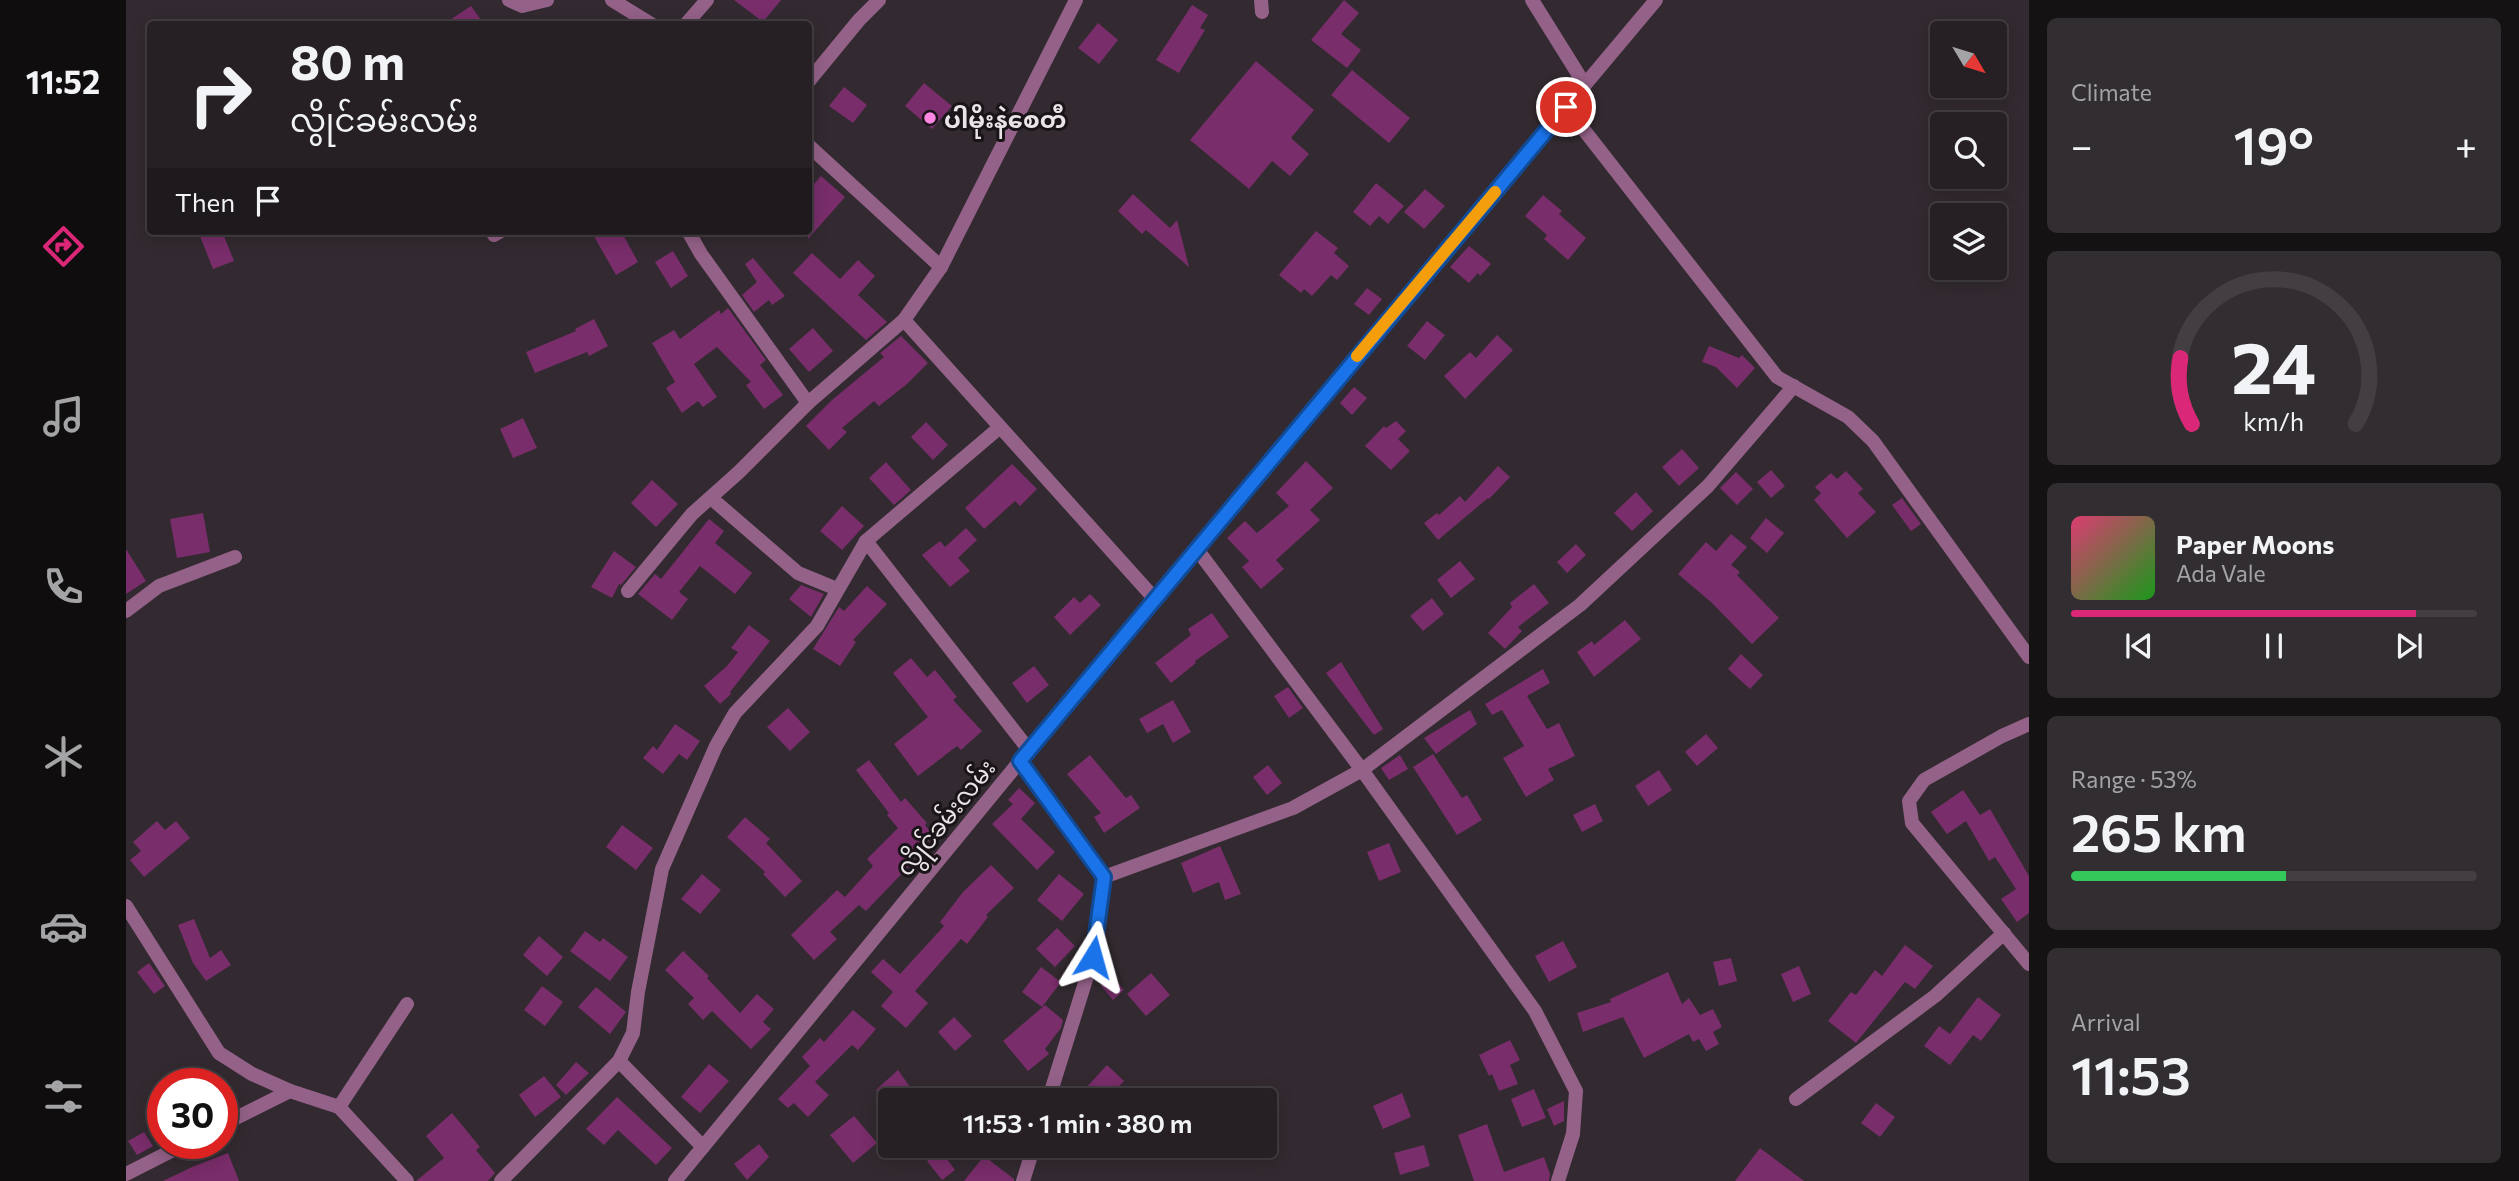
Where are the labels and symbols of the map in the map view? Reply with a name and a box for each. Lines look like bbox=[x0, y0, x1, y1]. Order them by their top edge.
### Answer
north arrow bbox=[1930, 21, 2007, 98]
pin bbox=[1536, 77, 1596, 137]
place label: ပါမိုးနဲစေတီ bbox=[944, 104, 1066, 139]
marker: ပါမိုးနဲစေတီ bbox=[922, 110, 938, 126]
street label: လွိုင်ခမ်းလမ်း bbox=[889, 753, 1005, 885]
position arrow bbox=[1056, 920, 1130, 994]
speed limit sign: 30 bbox=[147, 1068, 238, 1159]

